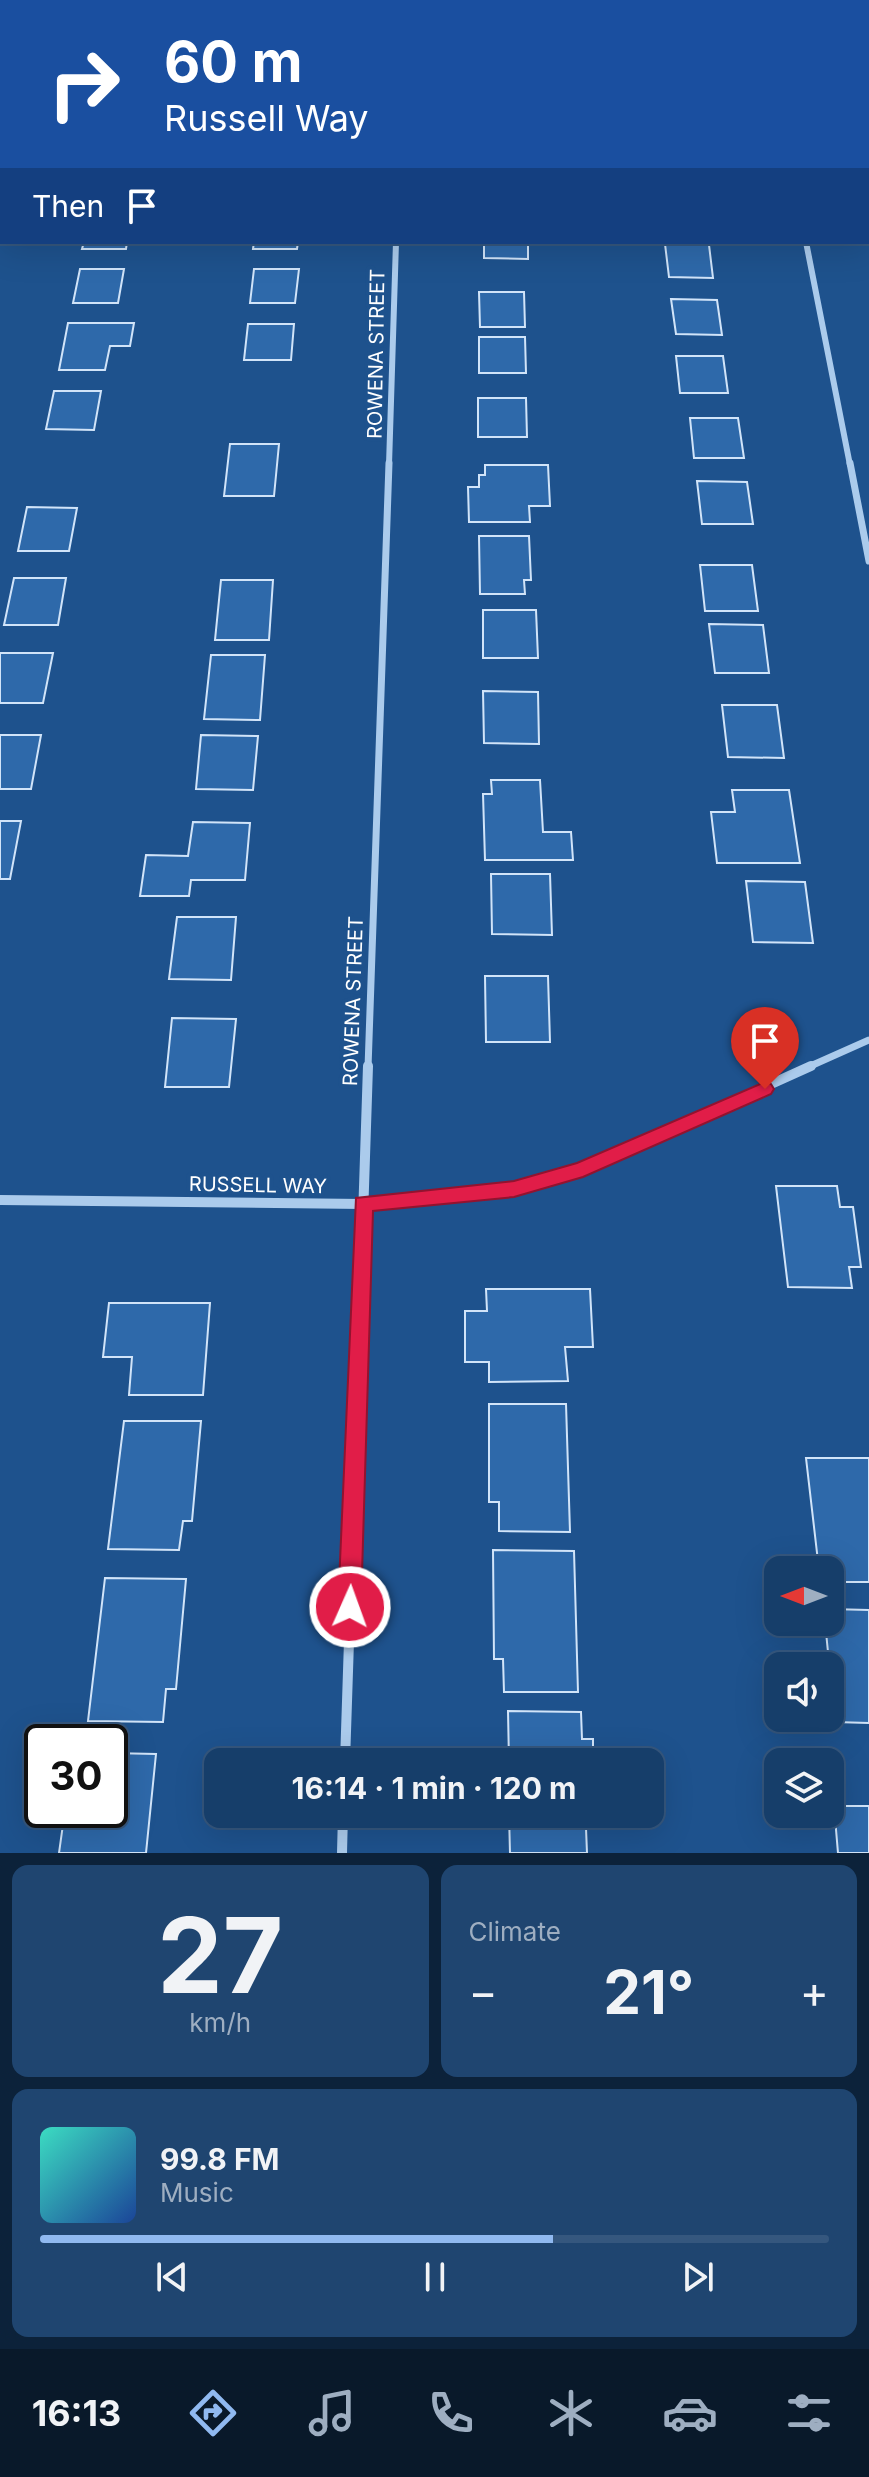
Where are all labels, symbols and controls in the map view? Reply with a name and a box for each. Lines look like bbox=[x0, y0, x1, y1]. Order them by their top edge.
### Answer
text: 60 m bbox=[164, 28, 303, 96]
icon: right bbox=[32, 32, 136, 136]
text: Russell Way bbox=[164, 96, 369, 140]
icon: arrive bbox=[120, 184, 164, 228]
text: Then bbox=[32, 188, 104, 224]
street label: ROWENA STREET bbox=[363, 269, 389, 439]
street label: ROWENA STREET bbox=[338, 916, 368, 1086]
pin bbox=[731, 1007, 799, 1089]
icon: arrive bbox=[743, 1019, 787, 1063]
street label: RUSSELL WAY bbox=[189, 1172, 328, 1198]
north arrow bbox=[764, 1556, 844, 1636]
map controls bbox=[764, 1556, 844, 1828]
position arrow bbox=[308, 1565, 392, 1649]
button: sound bbox=[764, 1652, 844, 1732]
speed limit sign: 30 bbox=[24, 1724, 128, 1828]
button: layers bbox=[764, 1748, 844, 1828]
text: 16:14 · 1 min · 120 m bbox=[292, 1770, 576, 1806]
text: 27 bbox=[157, 1892, 283, 2018]
text: Climate bbox=[469, 1916, 561, 1947]
text: 21° bbox=[603, 1956, 694, 2028]
text: − bbox=[469, 1965, 498, 2019]
text: + bbox=[800, 1965, 829, 2019]
text: km/h bbox=[189, 2007, 251, 2038]
text: 99.8 FM bbox=[160, 2141, 279, 2177]
text: Music bbox=[160, 2177, 234, 2208]
icon: previous bbox=[150, 2255, 194, 2299]
icon: pause bbox=[413, 2255, 457, 2299]
icon: next bbox=[676, 2255, 720, 2299]
icon: directions bbox=[185, 2385, 241, 2441]
icon: music bbox=[304, 2385, 360, 2441]
icon: phone bbox=[423, 2385, 479, 2441]
icon: climate bbox=[543, 2385, 599, 2441]
icon: car bbox=[662, 2385, 718, 2441]
icon: filters bbox=[781, 2385, 837, 2441]
text: 16:13 bbox=[32, 2391, 121, 2435]

